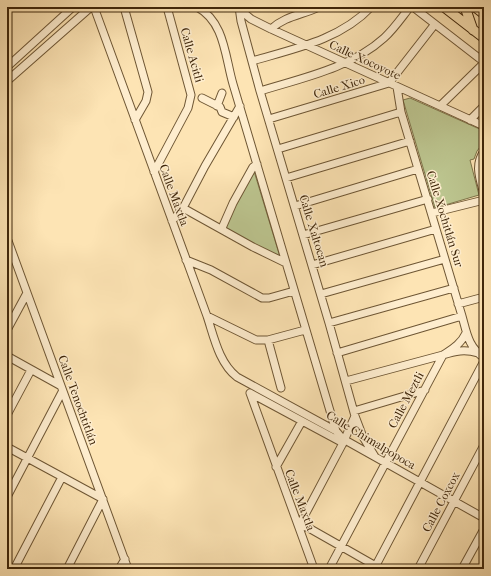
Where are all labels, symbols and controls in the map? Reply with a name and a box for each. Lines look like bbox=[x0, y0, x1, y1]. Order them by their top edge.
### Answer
street label: Calle Acitli bbox=[177, 26, 207, 84]
street label: Calle Xocoyote bbox=[327, 37, 403, 83]
street label: Calle Xico bbox=[312, 73, 366, 101]
street label: Calle Maxtla bbox=[156, 162, 192, 228]
street label: Calle Xochitlán Sur bbox=[424, 169, 467, 270]
street label: Calle Xaltocan bbox=[296, 193, 332, 269]
street label: Calle Tenochtitlán bbox=[55, 353, 101, 447]
street label: Calle Meztli bbox=[385, 369, 427, 431]
street label: Calle Chimalpopoca bbox=[324, 408, 419, 472]
street label: Calle Maxtla bbox=[282, 467, 318, 533]
street label: Calle Coxcox bbox=[419, 469, 463, 534]

